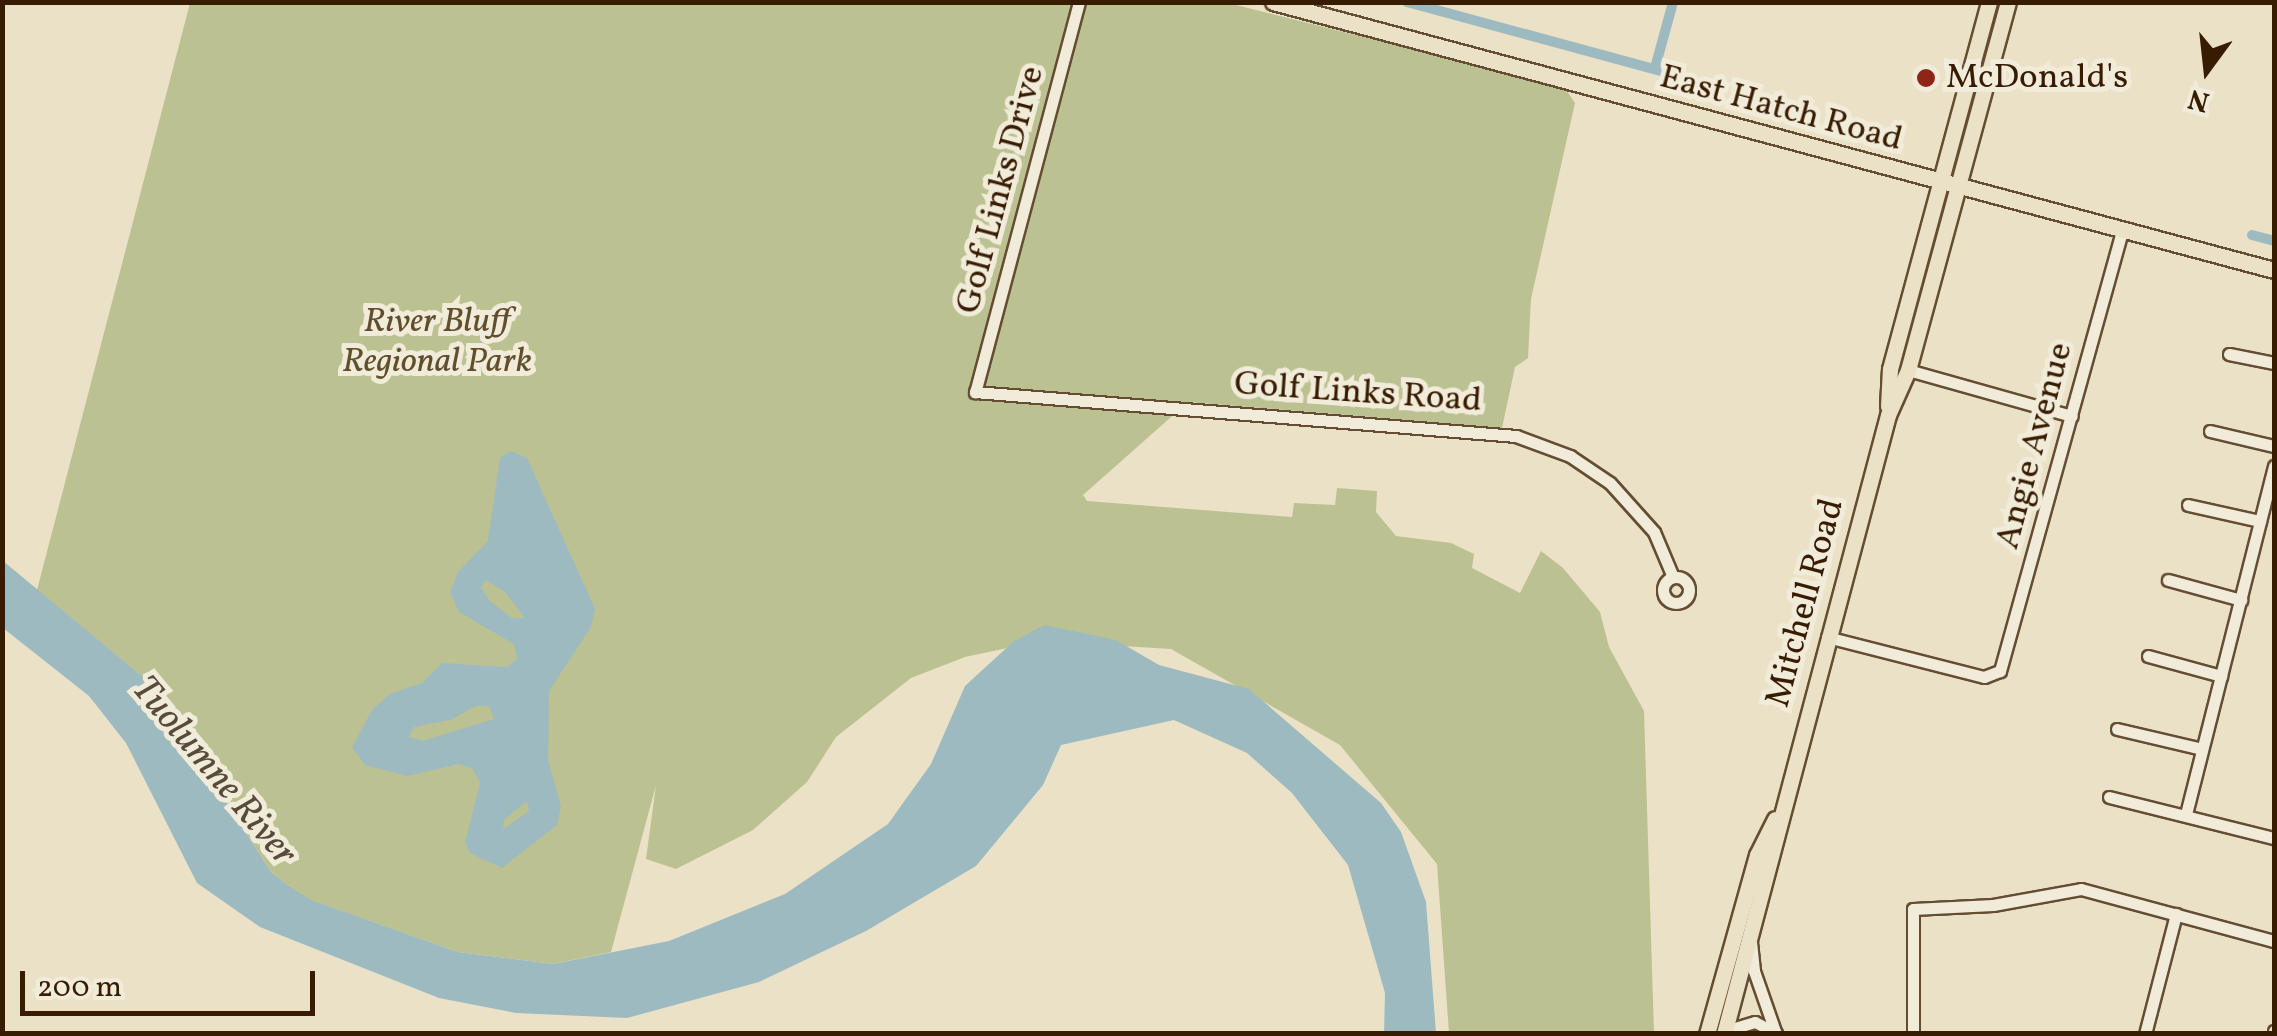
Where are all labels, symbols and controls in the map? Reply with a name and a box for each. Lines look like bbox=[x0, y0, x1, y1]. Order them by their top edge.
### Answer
north arrow bbox=[2157, 20, 2257, 120]
street label: East Hatch Road bbox=[1655, 56, 1907, 162]
place label: McDonald's bbox=[1946, 57, 2128, 99]
street label: Golf Links Drive bbox=[948, 63, 1054, 317]
marker: McDonald's bbox=[1915, 67, 1937, 89]
text: N bbox=[2184, 78, 2214, 121]
park label: River Bluff Regional Park bbox=[342, 301, 532, 383]
street label: Angie Avenue bbox=[1987, 338, 2083, 554]
street label: Golf Links Road bbox=[1235, 364, 1481, 422]
street label: Mitchell Road bbox=[1758, 494, 1854, 712]
water label: Tuolumne River bbox=[121, 668, 305, 876]
scale bar bbox=[25, 951, 320, 1013]
text: 200 m bbox=[37, 967, 122, 1009]

